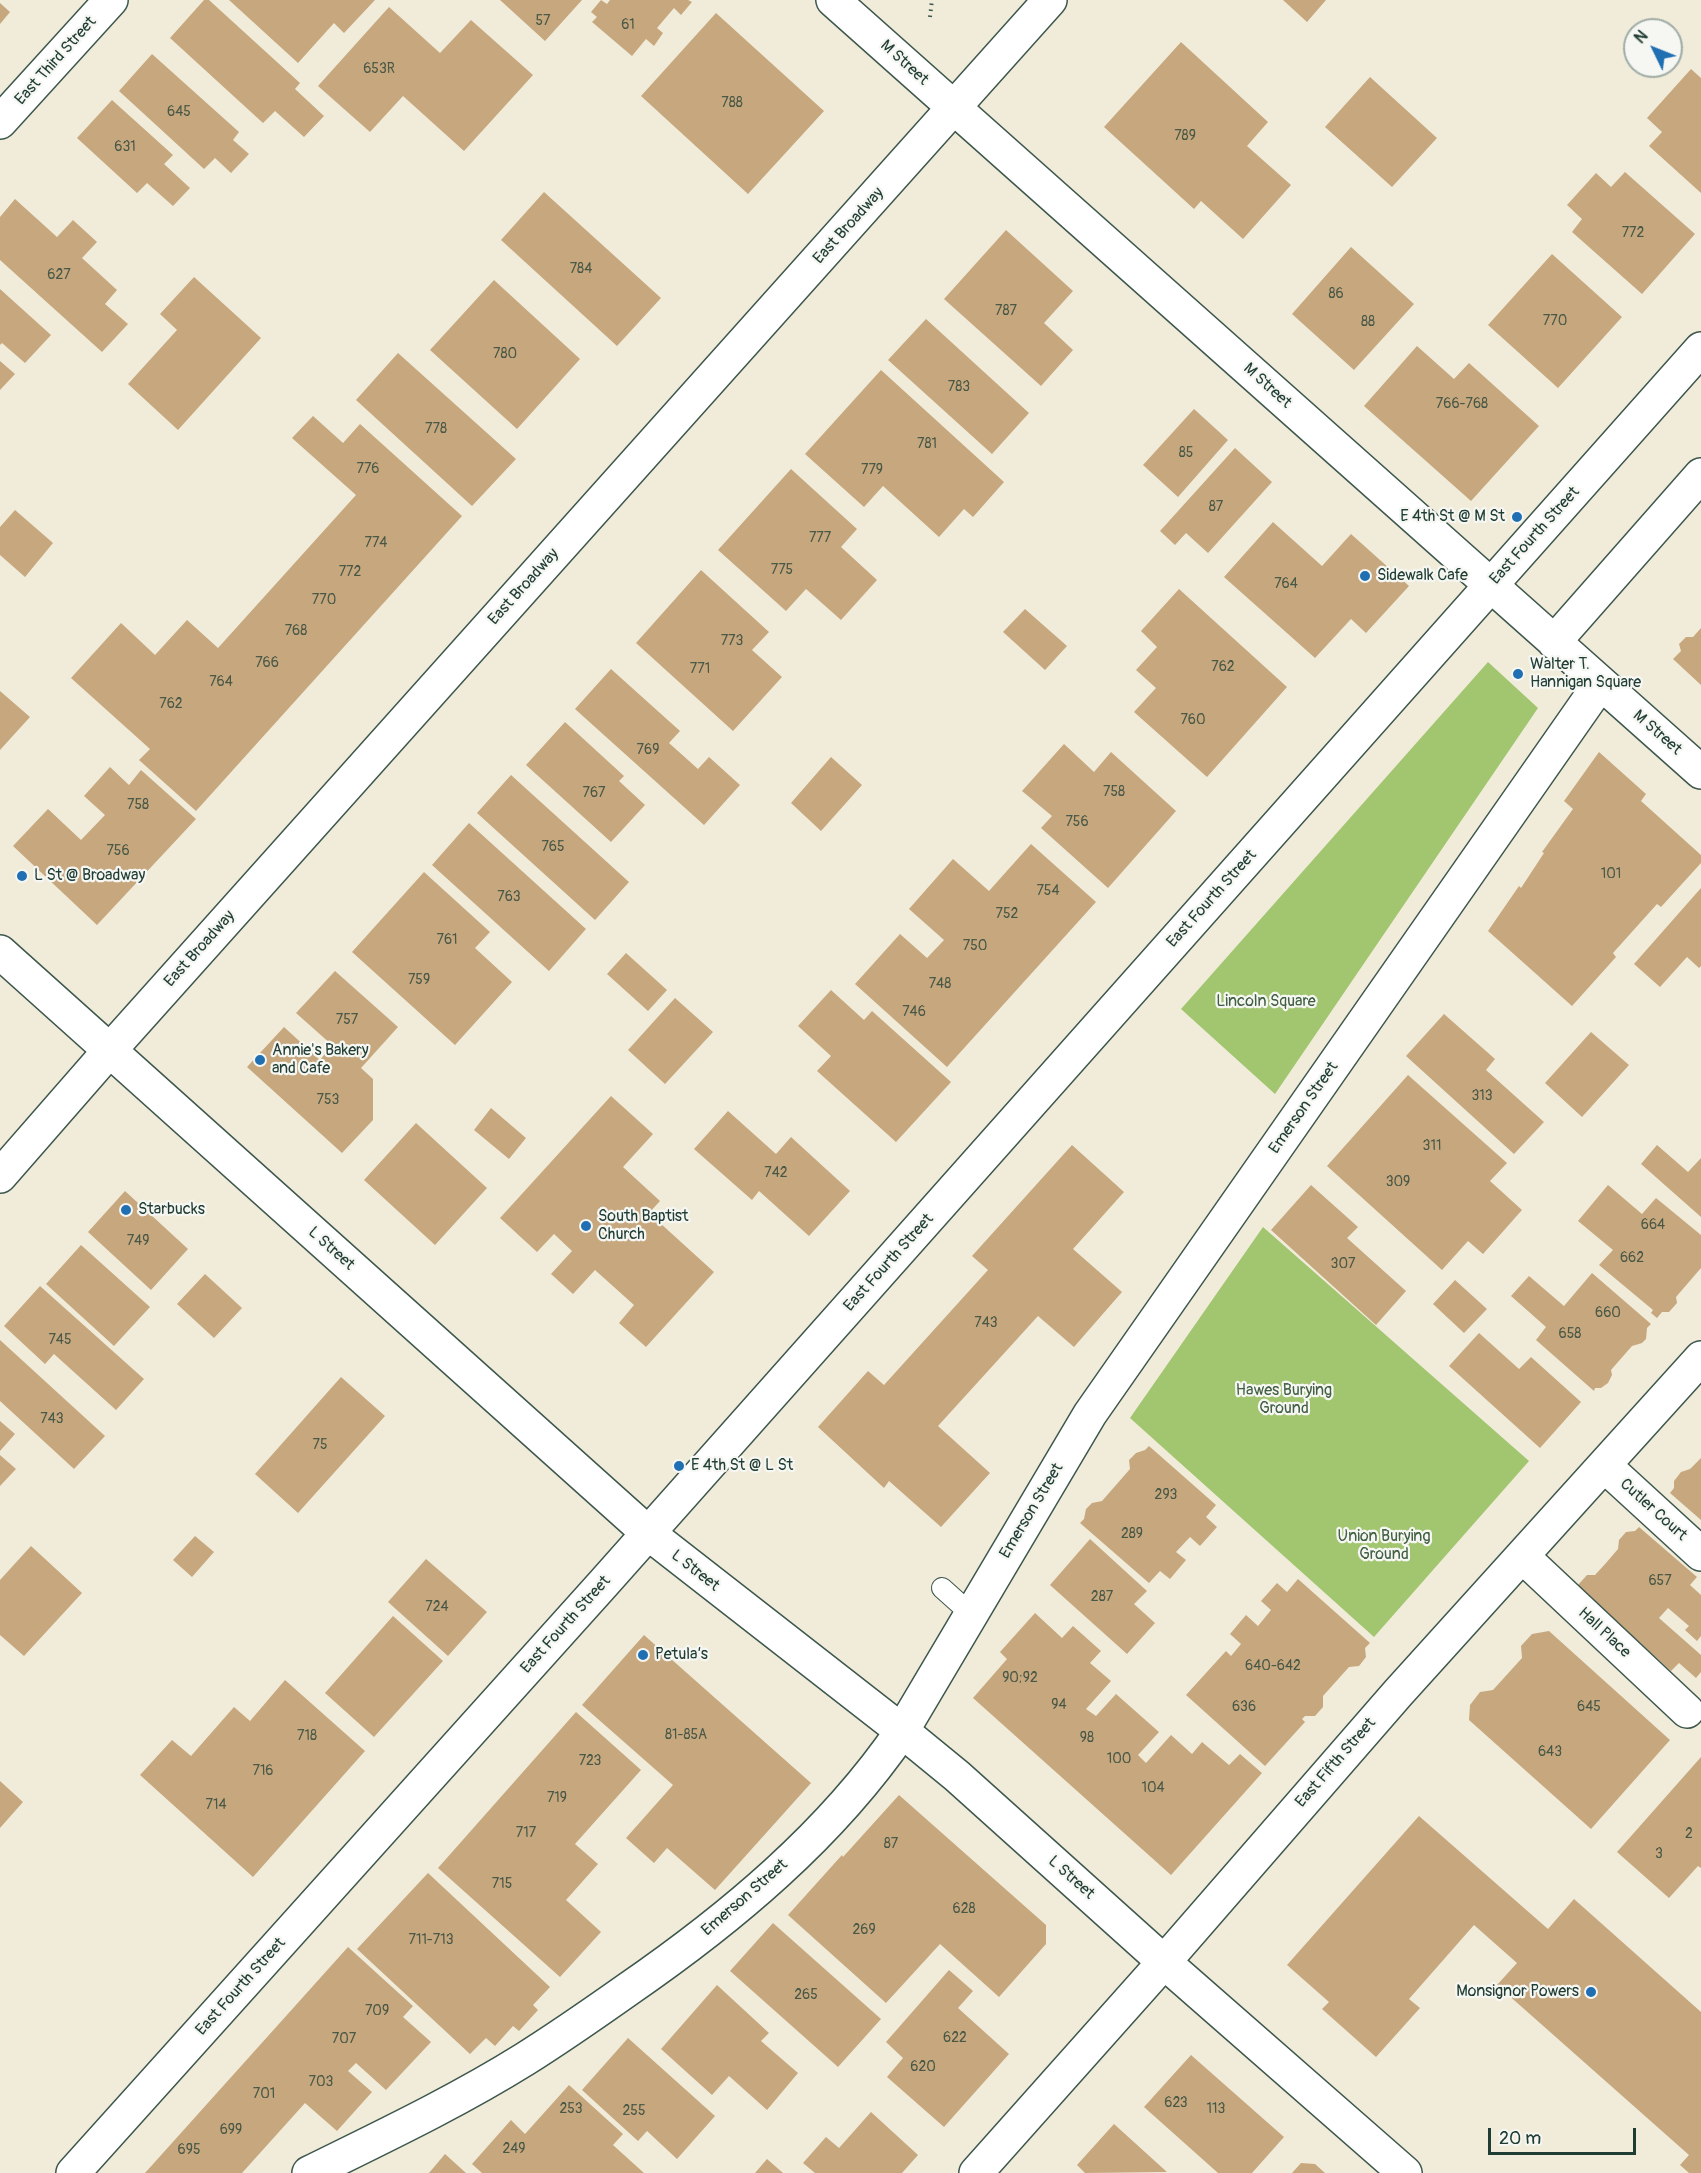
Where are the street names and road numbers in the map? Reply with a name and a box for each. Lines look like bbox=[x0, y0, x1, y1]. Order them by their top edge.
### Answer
street label: East Third Street bbox=[11, 13, 101, 109]
street label: M Street bbox=[876, 36, 932, 90]
street label: East Broadway bbox=[810, 184, 888, 268]
street label: M Street bbox=[1239, 359, 1295, 413]
street label: East Fourth Street bbox=[1486, 483, 1584, 589]
street label: East Broadway bbox=[485, 545, 563, 629]
street label: M Street bbox=[1629, 707, 1685, 759]
street label: East Fourth Street bbox=[1163, 846, 1261, 952]
street label: East Broadway bbox=[161, 907, 239, 991]
street label: Emerson Street bbox=[1265, 1058, 1343, 1158]
street label: East Fourth Street bbox=[840, 1210, 938, 1316]
street label: L Street bbox=[304, 1223, 358, 1275]
street label: Emerson Street bbox=[996, 1460, 1068, 1562]
street label: Cutler Court bbox=[1615, 1475, 1691, 1545]
street label: L Street bbox=[667, 1546, 723, 1596]
street label: East Fourth Street bbox=[517, 1572, 615, 1678]
street label: Hall Place bbox=[1574, 1604, 1634, 1662]
street label: East Fifth Street bbox=[1292, 1714, 1380, 1812]
street label: L Street bbox=[1044, 1852, 1098, 1904]
street label: Emerson Street bbox=[698, 1855, 792, 1941]
street label: East Fourth Street bbox=[192, 1934, 290, 2040]

